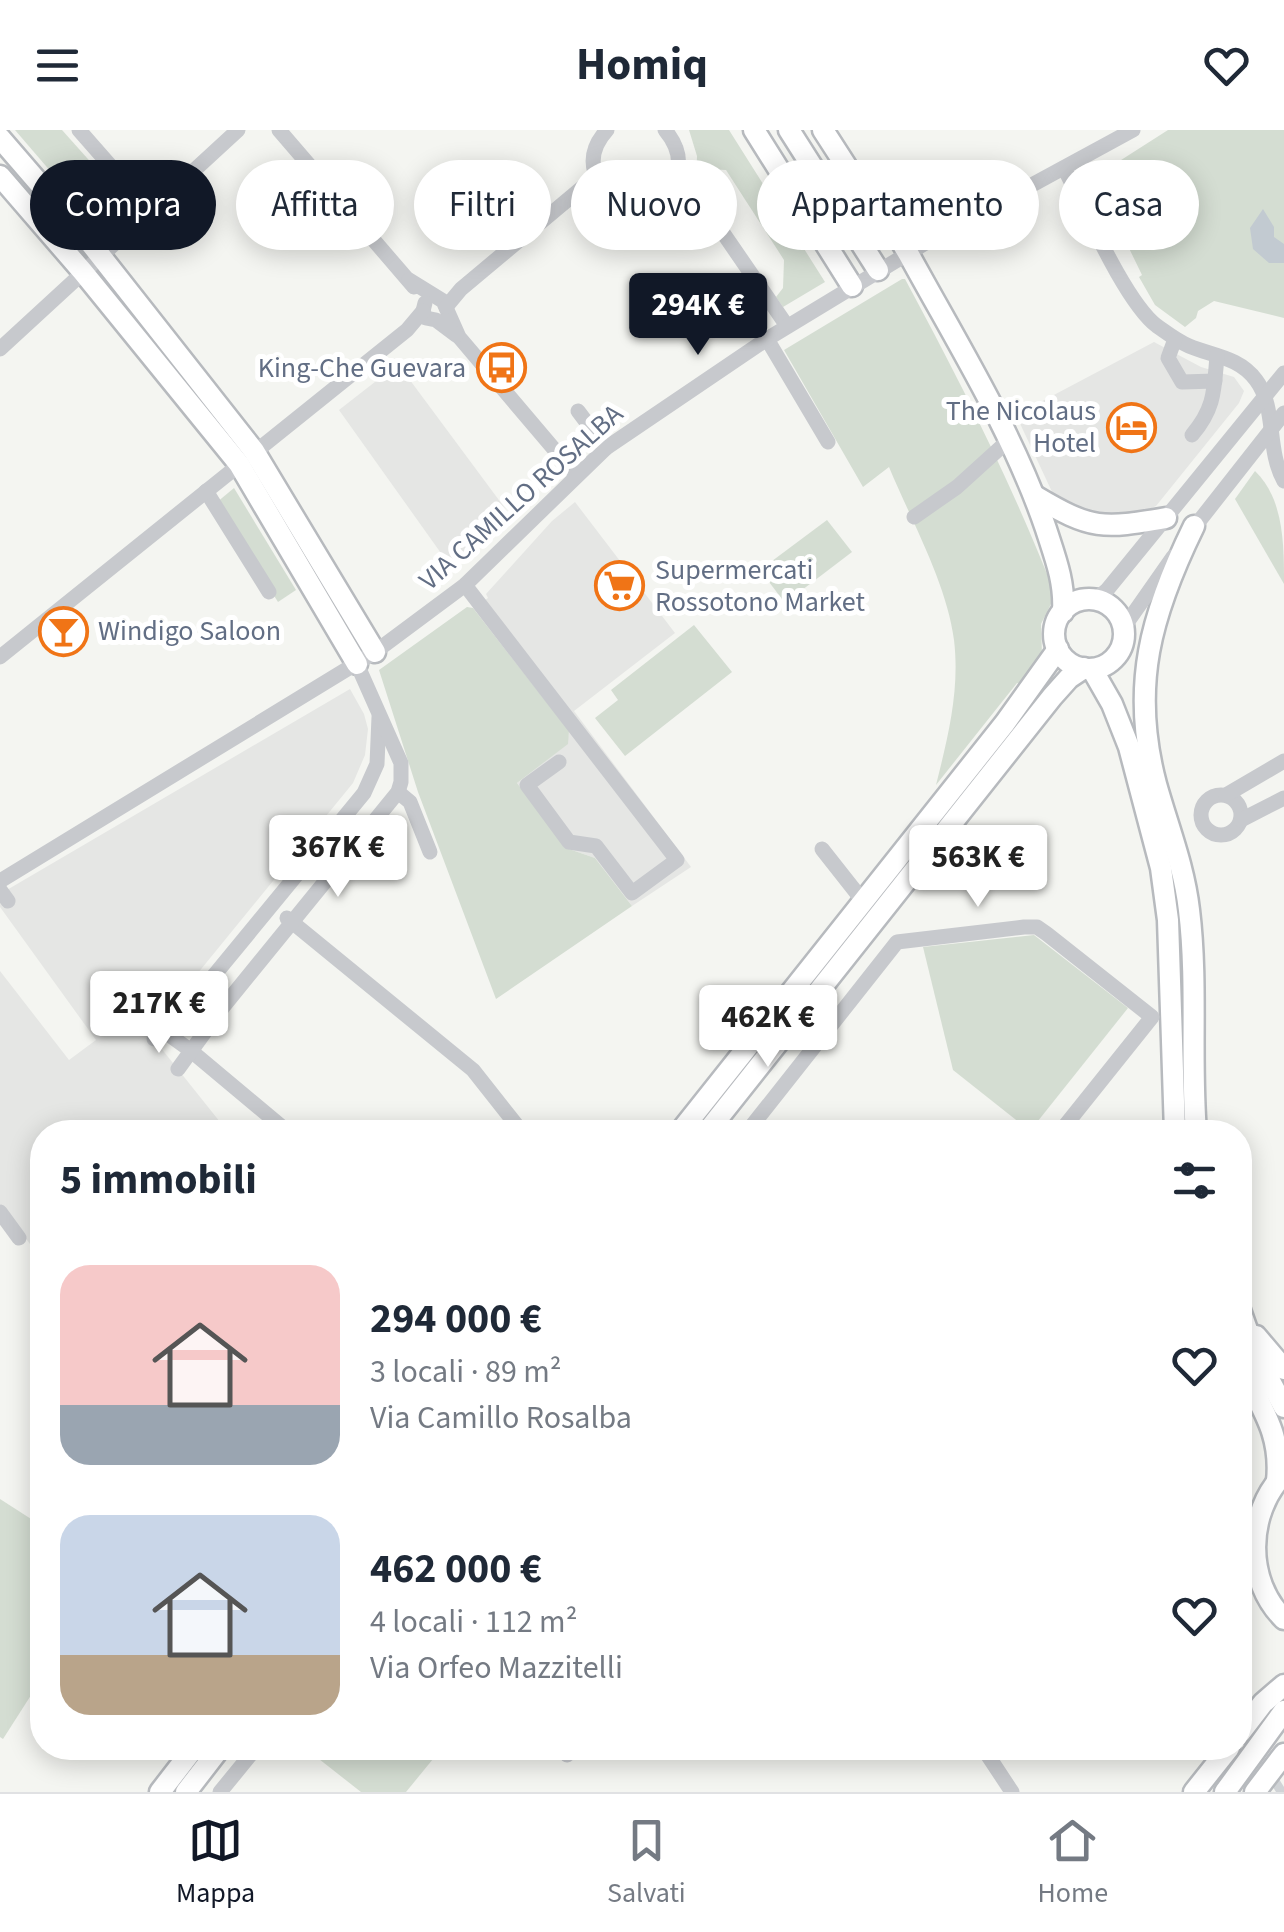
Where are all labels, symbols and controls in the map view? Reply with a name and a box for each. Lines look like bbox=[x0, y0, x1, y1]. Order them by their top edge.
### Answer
text: Homiq bbox=[576, 33, 708, 97]
icon: menu bbox=[30, 38, 85, 93]
icon: heart bbox=[1199, 38, 1254, 93]
chip: Compra bbox=[30, 160, 216, 250]
chip: Affitta bbox=[236, 160, 394, 250]
chip: Filtri bbox=[414, 160, 551, 250]
chip: Nuovo bbox=[571, 160, 737, 250]
chip: Appartamento bbox=[757, 160, 1039, 250]
chip: Casa bbox=[1059, 160, 1199, 250]
pin: 294K € bbox=[617, 273, 779, 358]
text: 294K € bbox=[651, 282, 745, 328]
bus stop icon: King-Che Guevara bbox=[475, 342, 527, 394]
place label: King-Che Guevara bbox=[258, 348, 466, 388]
place label: The Nicolaus Hotel bbox=[946, 391, 1096, 463]
street label: VIA CAMILLO ROSALBA bbox=[410, 394, 632, 600]
hotel icon: The Nicolaus Hotel bbox=[1105, 401, 1157, 453]
place label: Supermercati Rossotono Market bbox=[655, 550, 865, 622]
supermarket icon: Supermercati Rossotono Market bbox=[594, 560, 646, 612]
bar icon: Windigo Saloon bbox=[37, 605, 89, 657]
place label: Windigo Saloon bbox=[98, 611, 281, 651]
pin: 367K € bbox=[257, 815, 419, 900]
text: 367K € bbox=[291, 824, 385, 870]
pin: 563K € bbox=[897, 825, 1059, 910]
text: 563K € bbox=[931, 834, 1025, 880]
pin: 217K € bbox=[78, 971, 240, 1056]
text: 217K € bbox=[112, 980, 206, 1026]
pin: 462K € bbox=[687, 985, 849, 1070]
text: 462K € bbox=[721, 994, 815, 1040]
text: 5 immobili bbox=[60, 1150, 257, 1210]
icon: filters bbox=[1167, 1153, 1222, 1208]
text: 294 000 € bbox=[370, 1289, 542, 1349]
icon: home bbox=[140, 1305, 260, 1425]
icon: heart bbox=[1167, 1338, 1222, 1393]
text: 3 locali · 89 m² bbox=[370, 1349, 562, 1395]
text: Via Camillo Rosalba bbox=[370, 1395, 632, 1441]
text: 462 000 € bbox=[370, 1539, 542, 1599]
icon: home bbox=[140, 1555, 260, 1675]
icon: heart bbox=[1167, 1588, 1222, 1643]
text: 4 locali · 112 m² bbox=[370, 1599, 577, 1645]
text: Via Orfeo Mazzitelli bbox=[370, 1645, 623, 1691]
tab: Mappa bbox=[176, 1813, 255, 1913]
tab: Salvati bbox=[607, 1813, 686, 1913]
tab: Home bbox=[1038, 1813, 1108, 1913]

